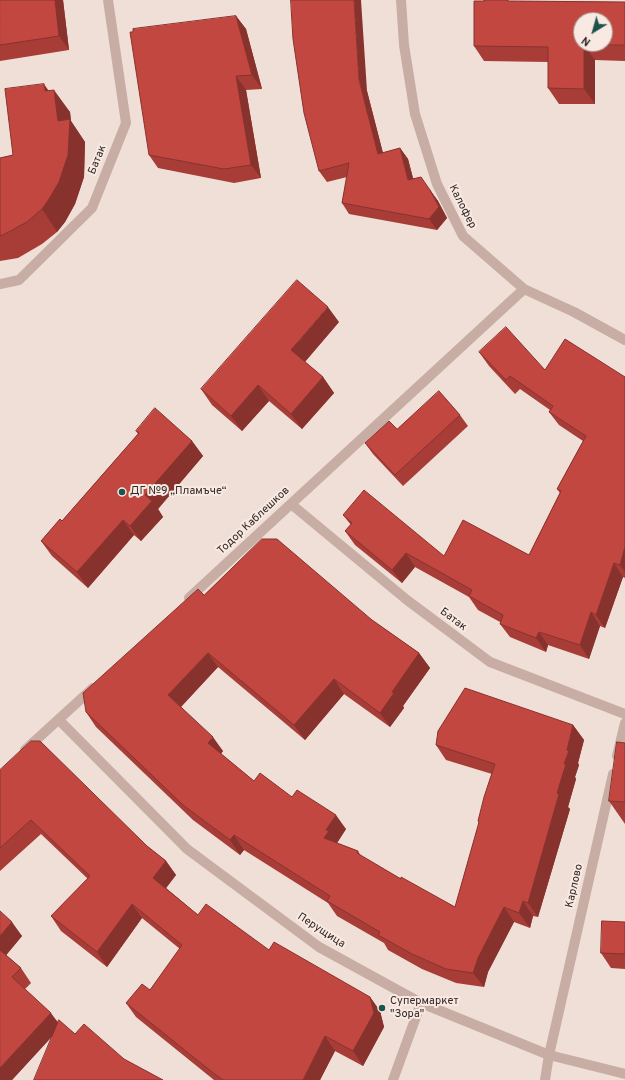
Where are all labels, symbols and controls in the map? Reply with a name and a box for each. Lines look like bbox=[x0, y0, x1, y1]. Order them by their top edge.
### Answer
north arrow bbox=[573, 12, 613, 52]
text: N bbox=[579, 33, 594, 49]
street label: Батак bbox=[86, 143, 110, 177]
street label: Калофер bbox=[445, 183, 479, 231]
street label: Тодор Каблешков bbox=[215, 484, 293, 558]
place label: ДГ №9 „Пламъче“ bbox=[130, 485, 227, 499]
marker: ДГ №9 „Пламъче“ bbox=[117, 487, 127, 497]
street label: Батак bbox=[437, 606, 469, 634]
street label: Карлово bbox=[564, 863, 586, 909]
street label: Перущица bbox=[295, 911, 347, 951]
place label: Супермаркет "Зора" bbox=[390, 995, 458, 1021]
marker: Супермаркет "Зора" bbox=[377, 1003, 387, 1013]

